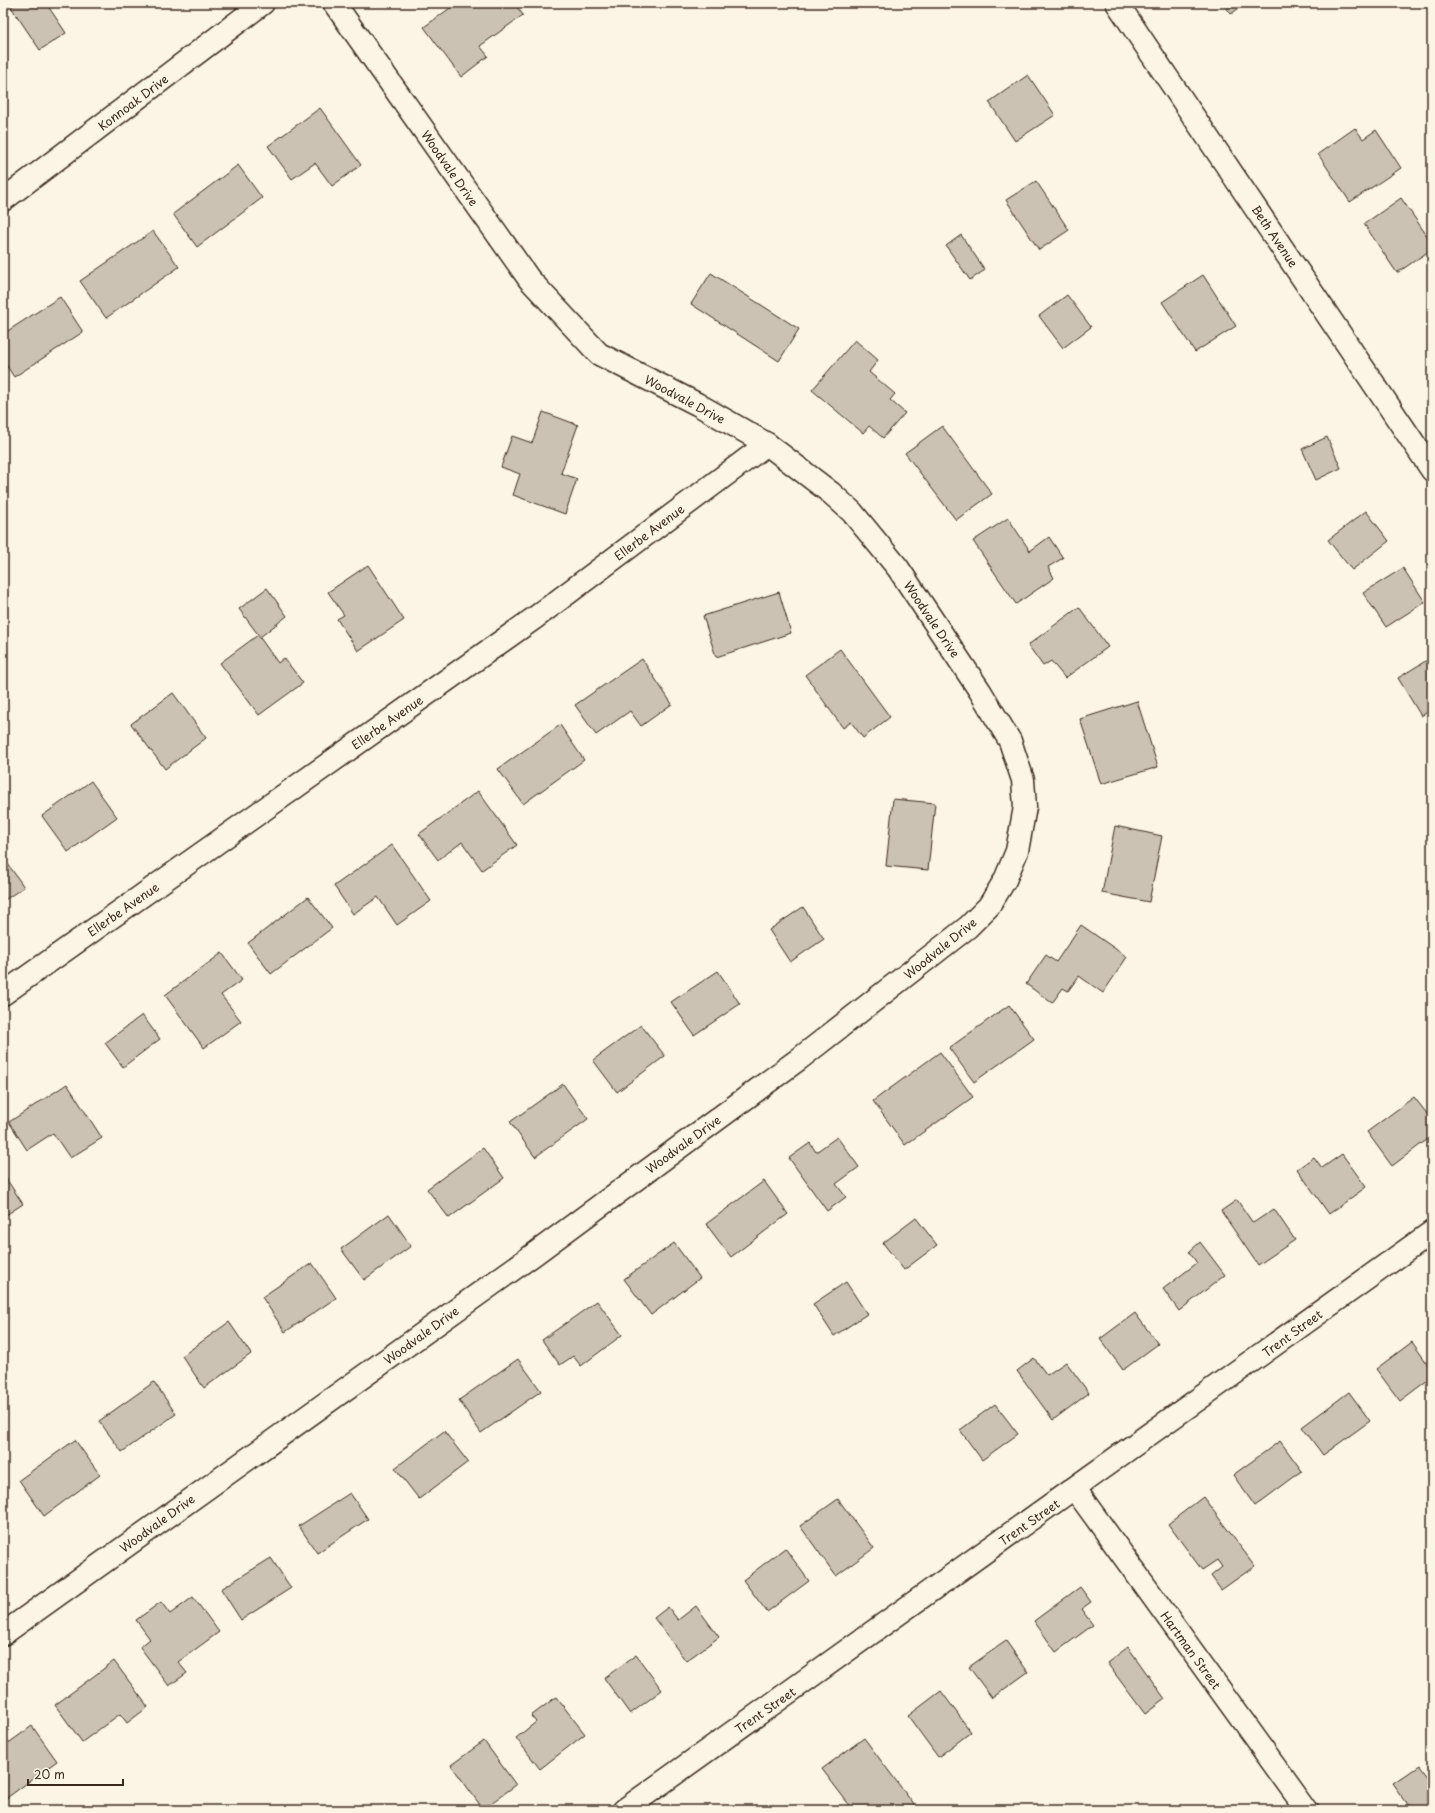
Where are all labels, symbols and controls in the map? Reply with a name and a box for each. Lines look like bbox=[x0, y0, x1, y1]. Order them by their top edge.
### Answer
street label: Konnoak Drive bbox=[94, 70, 172, 134]
street label: Woodvale Drive bbox=[417, 126, 483, 210]
street label: Beth Avenue bbox=[1248, 201, 1303, 271]
street label: Woodvale Drive bbox=[641, 370, 729, 428]
street label: Ellerbe Avenue bbox=[610, 499, 688, 564]
street label: Woodvale Drive bbox=[900, 577, 964, 661]
street label: Ellerbe Avenue bbox=[347, 690, 427, 753]
street label: Ellerbe Avenue bbox=[83, 877, 163, 940]
street label: Woodvale Drive bbox=[900, 913, 980, 983]
street label: Woodvale Drive bbox=[642, 1111, 724, 1177]
street label: Woodvale Drive bbox=[380, 1302, 462, 1368]
street label: Trent Street bbox=[1258, 1305, 1326, 1361]
street label: Woodvale Drive bbox=[116, 1490, 198, 1556]
street label: Trent Street bbox=[995, 1494, 1063, 1550]
street label: Hartman Street bbox=[1157, 1607, 1226, 1693]
street label: Trent Street bbox=[731, 1682, 799, 1738]
scale bar bbox=[28, 1761, 123, 1787]
text: 20 m bbox=[34, 1765, 65, 1783]

